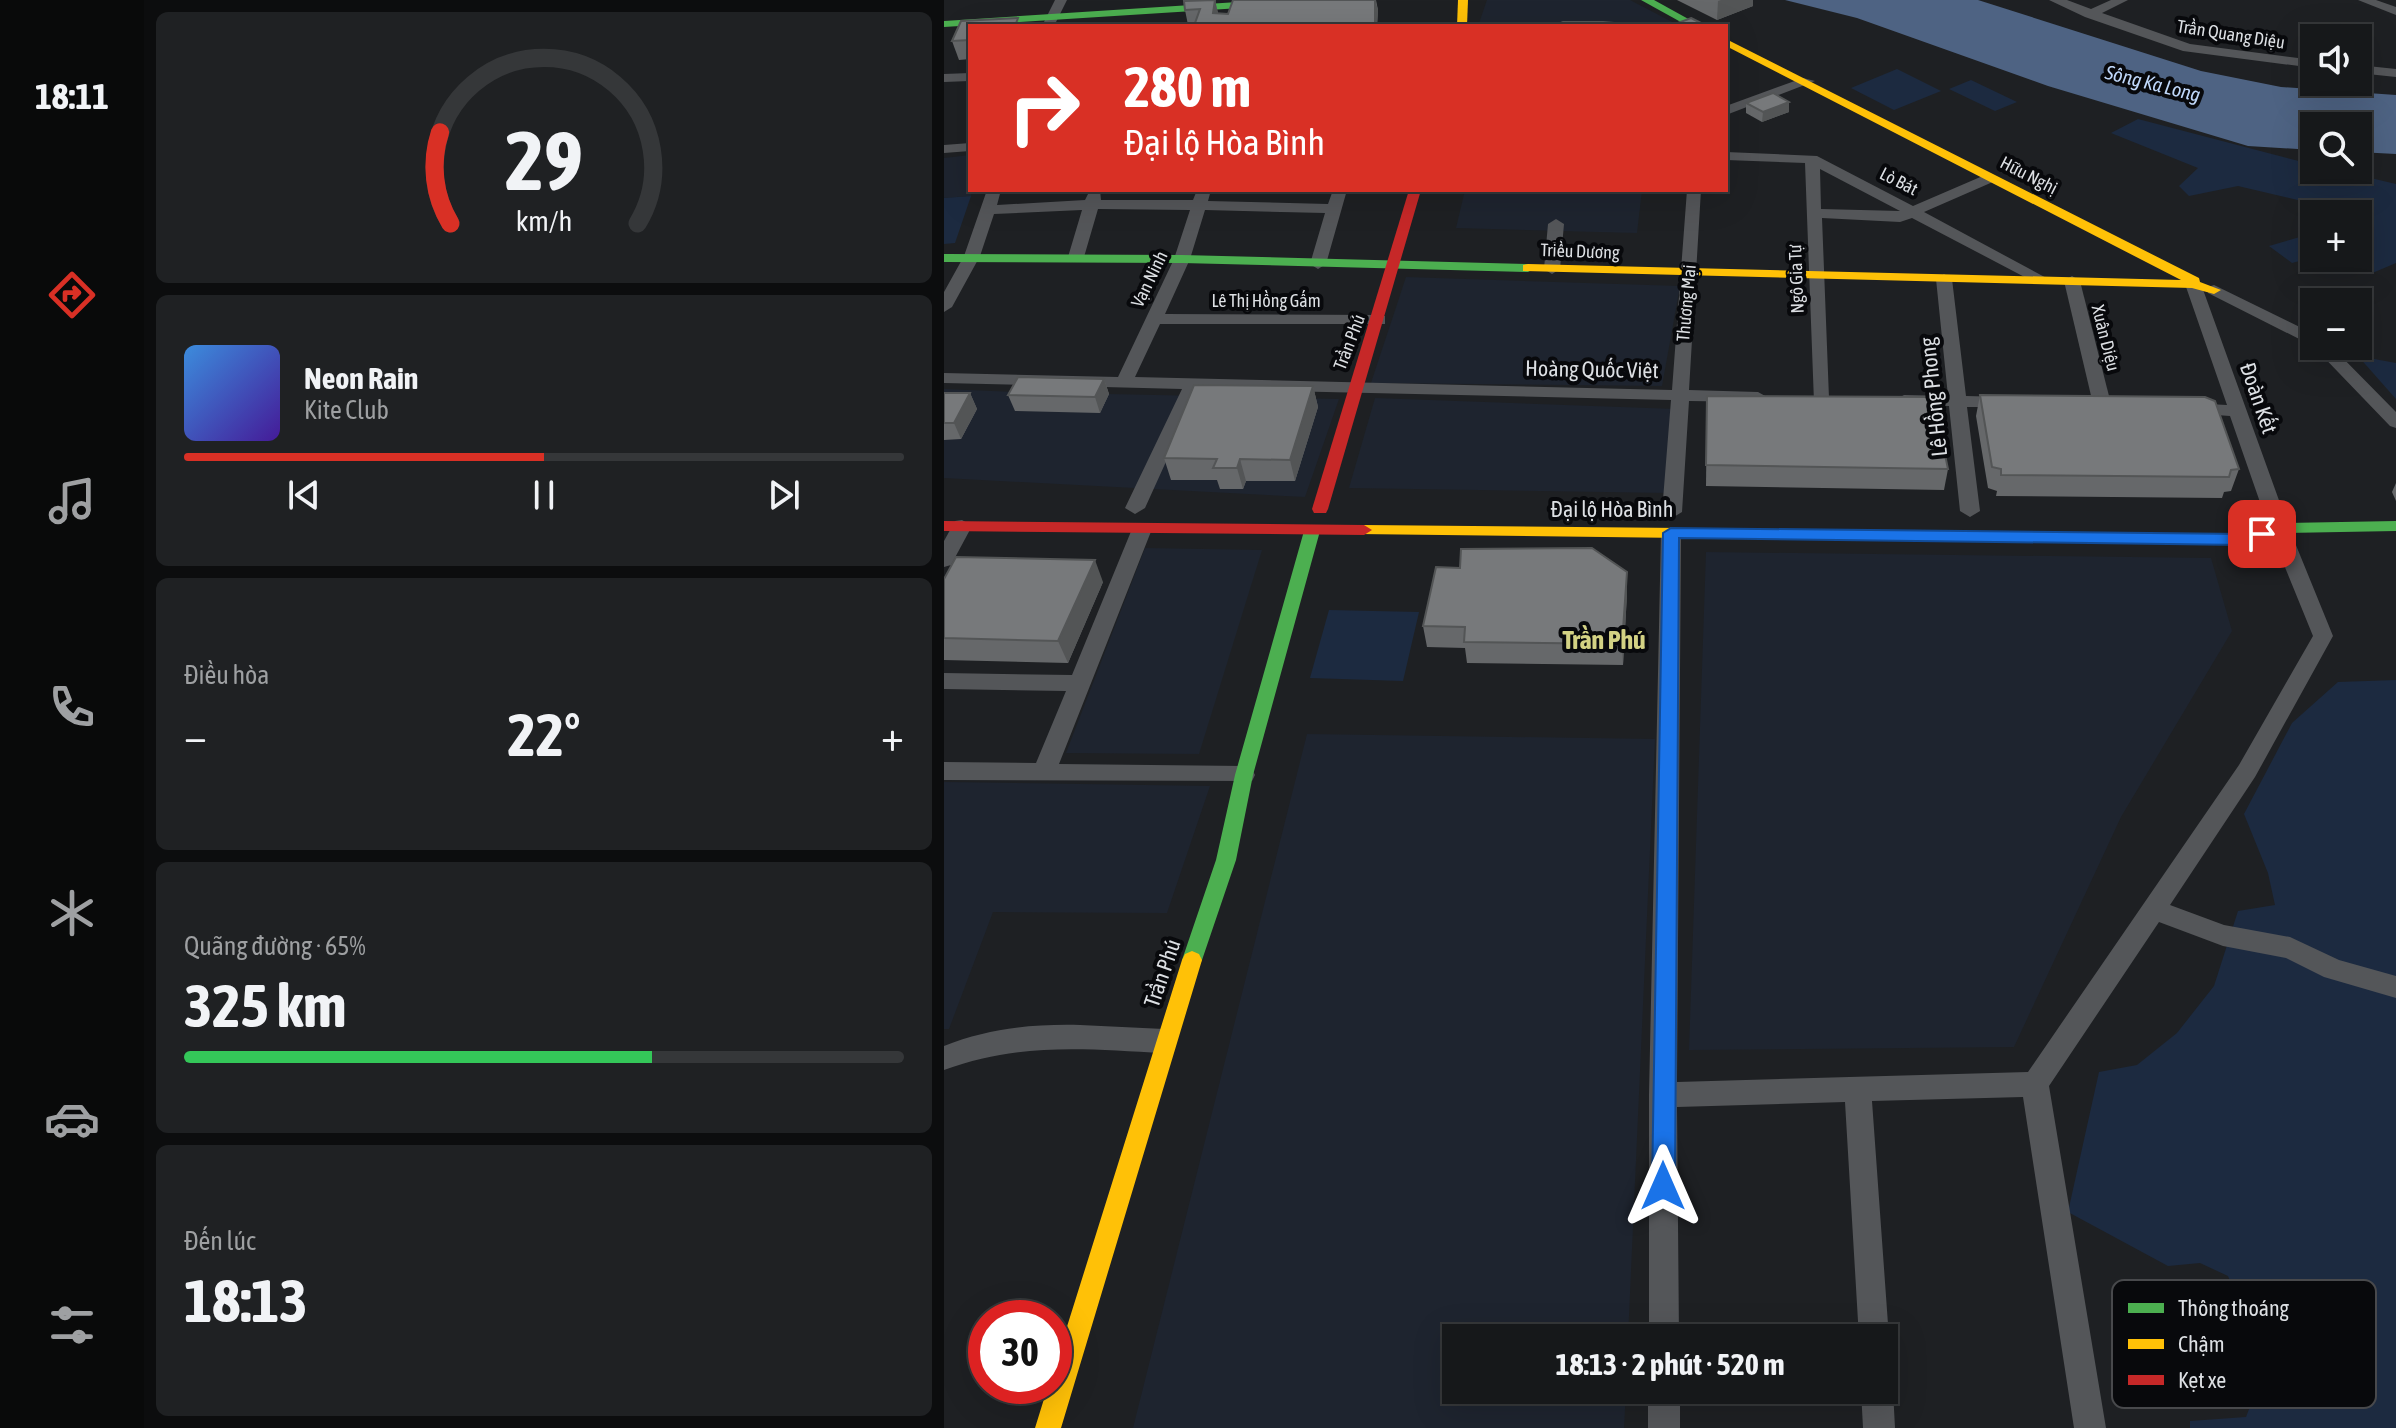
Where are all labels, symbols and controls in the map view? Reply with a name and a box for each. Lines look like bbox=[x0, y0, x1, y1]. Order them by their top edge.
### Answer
street label: Trần Quang Diệu bbox=[2176, 14, 2287, 53]
map controls bbox=[2300, 24, 2372, 360]
button: sound bbox=[2300, 24, 2372, 96]
text: 280 m bbox=[1124, 55, 1251, 119]
icon: right bbox=[992, 56, 1096, 160]
water label: Sông Ka Long bbox=[2102, 60, 2203, 106]
text: 18:11 bbox=[35, 75, 109, 117]
text: 29 bbox=[505, 111, 583, 207]
button: search bbox=[2300, 112, 2372, 184]
text: Đại lộ Hòa Bình bbox=[1124, 121, 1325, 163]
street label: Hữu Nghị bbox=[1997, 152, 2061, 198]
street label: Lò Bát bbox=[1876, 163, 1922, 199]
button: + bbox=[2300, 200, 2372, 272]
text: km/h bbox=[516, 204, 572, 237]
street label: Triều Dương bbox=[1540, 238, 1620, 263]
street label: Ngô Gia Tự bbox=[1784, 244, 1808, 314]
street label: Vạn Ninh bbox=[1126, 247, 1172, 311]
street label: Thương Mại bbox=[1672, 264, 1700, 342]
icon: directions bbox=[44, 267, 100, 323]
button: − bbox=[2300, 288, 2372, 360]
street label: Lê Thị Hồng Gấm bbox=[1211, 289, 1321, 311]
street label: Xuân Diệu bbox=[2088, 303, 2124, 373]
street label: Trần Phú bbox=[1328, 311, 1369, 373]
street label: Lê Hồng Phong bbox=[1914, 336, 1952, 458]
street label: Hoàng Quốc Việt bbox=[1525, 355, 1659, 383]
street label: Đoàn Kết bbox=[2235, 359, 2283, 437]
text: Neon Rain bbox=[304, 361, 418, 395]
text: Kite Club bbox=[304, 395, 389, 425]
icon: music bbox=[44, 473, 100, 529]
icon: previous bbox=[282, 473, 326, 517]
icon: pause bbox=[522, 473, 566, 517]
icon: next bbox=[762, 473, 806, 517]
street label: Đại lộ Hòa Bình bbox=[1551, 496, 1673, 522]
pin bbox=[2228, 500, 2296, 568]
icon: arrive bbox=[2240, 512, 2284, 556]
district label: Trần Phú bbox=[1562, 625, 1646, 655]
text: Điều hòa bbox=[184, 660, 269, 690]
icon: phone bbox=[44, 679, 100, 735]
text: 22° bbox=[508, 700, 580, 769]
text: − bbox=[184, 710, 207, 760]
text: + bbox=[881, 710, 904, 760]
icon: climate bbox=[44, 885, 100, 941]
text: Quãng đường · 65% bbox=[184, 931, 366, 961]
street label: Trần Phú bbox=[1138, 935, 1186, 1011]
text: 325 km bbox=[184, 971, 346, 1040]
icon: car bbox=[44, 1091, 100, 1147]
position arrow bbox=[1621, 1144, 1705, 1228]
text: Đến lúc bbox=[184, 1226, 256, 1256]
text: 18:13 bbox=[184, 1266, 307, 1335]
legend bbox=[2112, 1280, 2376, 1408]
text: Thông thoáng bbox=[2178, 1295, 2290, 1321]
icon: filters bbox=[44, 1297, 100, 1353]
speed limit sign: 30 bbox=[968, 1300, 1072, 1404]
text: Chậm bbox=[2178, 1331, 2225, 1357]
text: 18:13 · 2 phút · 520 m bbox=[1555, 1347, 1785, 1381]
text: Kẹt xe bbox=[2178, 1367, 2226, 1393]

